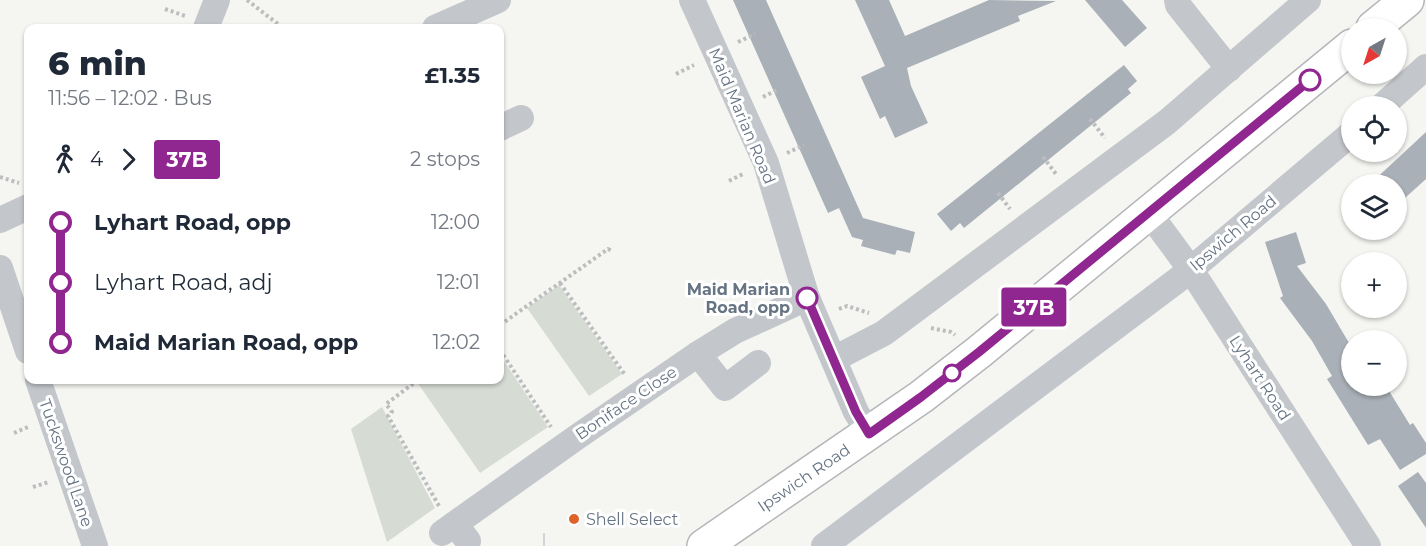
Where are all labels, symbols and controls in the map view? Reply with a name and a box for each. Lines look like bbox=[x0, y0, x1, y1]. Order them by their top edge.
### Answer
north arrow bbox=[1341, 18, 1407, 84]
map controls bbox=[1341, 18, 1407, 396]
text: 6 min bbox=[48, 43, 147, 83]
street label: Maid Marian Road bbox=[705, 45, 779, 187]
text: £1.35 bbox=[425, 62, 480, 89]
unlabelled marker bbox=[1299, 69, 1321, 91]
text: 11:56 – 12:02 · Bus bbox=[48, 86, 212, 110]
button: locate bbox=[1341, 96, 1407, 162]
icon: walk bbox=[48, 143, 81, 176]
icon: forward bbox=[112, 143, 145, 176]
text: 4 bbox=[90, 147, 103, 171]
text: 37B bbox=[166, 147, 208, 172]
text: 2 stops bbox=[410, 147, 480, 171]
button: layers bbox=[1341, 174, 1407, 240]
street label: Ipswich Road bbox=[1186, 191, 1280, 275]
text: Lyhart Road, opp bbox=[94, 209, 291, 236]
text: 12:00 bbox=[431, 210, 480, 234]
button: + bbox=[1341, 252, 1407, 318]
text: Lyhart Road, adj bbox=[94, 269, 272, 296]
text: 12:01 bbox=[437, 270, 480, 294]
place label: Maid Marian Road, opp bbox=[687, 280, 790, 317]
marker: Maid Marian Road, opp bbox=[796, 287, 818, 309]
line badge: 37B bbox=[1000, 288, 1068, 326]
text: 37B bbox=[1013, 295, 1055, 320]
text: Maid Marian Road, opp bbox=[94, 329, 358, 356]
text: 12:02 bbox=[433, 330, 480, 354]
button: − bbox=[1341, 330, 1407, 396]
street label: Lyhart Road bbox=[1225, 332, 1295, 424]
street label: Boniface Close bbox=[572, 362, 680, 444]
unlabelled marker bbox=[943, 364, 961, 382]
street label: Tuckswood Lane bbox=[35, 397, 97, 529]
street label: Ipswich Road bbox=[754, 440, 854, 516]
place label: Shell Select bbox=[586, 510, 679, 529]
marker: Shell Select bbox=[567, 512, 581, 526]

